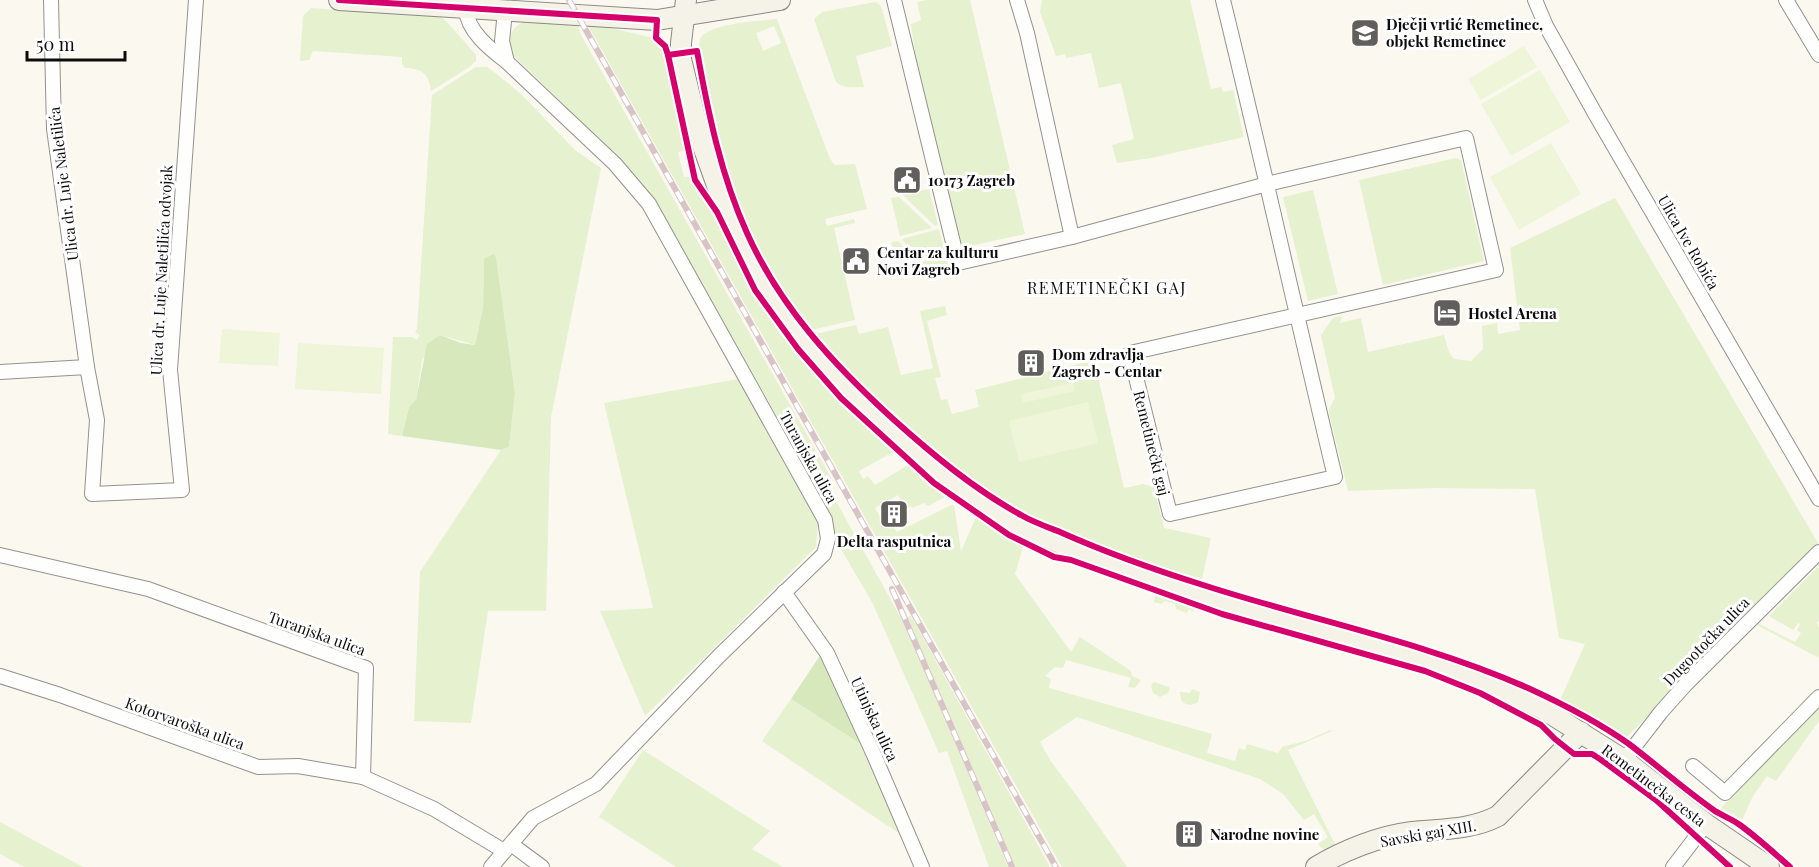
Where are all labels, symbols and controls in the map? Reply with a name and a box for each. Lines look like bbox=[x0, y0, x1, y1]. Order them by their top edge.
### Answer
place label: Dječji vrtić Remetinec, objekt Remetinec bbox=[1386, 14, 1543, 51]
school or university icon: Dječji vrtić Remetinec, objekt Remetinec bbox=[1349, 17, 1381, 49]
scale bar bbox=[27, 24, 124, 62]
text: 50 m bbox=[36, 32, 75, 56]
street label: Ulica dr. Luje Naletilića bbox=[44, 105, 82, 262]
street label: Ulica dr. Luje Naletilića odvojak bbox=[146, 164, 177, 376]
public building icon: 10173 Zagreb bbox=[891, 164, 923, 196]
place label: 10173 Zagreb bbox=[928, 170, 1015, 190]
street label: Ulica Ive Robića bbox=[1654, 191, 1724, 293]
place label: Centar za kulturu Novi Zagreb bbox=[877, 242, 999, 279]
public building icon: Centar za kulturu Novi Zagreb bbox=[840, 245, 872, 277]
district label: REMETINEČKI GAJ bbox=[1027, 277, 1187, 298]
hotel icon: Hostel Arena bbox=[1431, 297, 1463, 329]
place label: Hostel Arena bbox=[1468, 303, 1557, 323]
place label: Dom zdravlja Zagreb - Centar bbox=[1052, 344, 1162, 381]
building icon: Dom zdravlja Zagreb - Centar bbox=[1015, 347, 1047, 379]
street label: Remetinečki gaj bbox=[1129, 388, 1175, 498]
street label: Turanjska ulica bbox=[776, 408, 843, 507]
building icon: Delta rasputnica bbox=[878, 498, 910, 530]
place label: Delta rasputnica bbox=[837, 531, 952, 551]
street label: Dugootočka ulica bbox=[1659, 592, 1754, 690]
street label: Turanjska ulica bbox=[266, 606, 369, 660]
street label: Utinjska ulica bbox=[847, 674, 903, 765]
street label: Kotorvaroška ulica bbox=[123, 692, 248, 754]
street label: Remetinečka cesta bbox=[1598, 739, 1710, 831]
street label: Savski gaj XIII. bbox=[1378, 815, 1478, 851]
building icon: Narodne novine bbox=[1173, 818, 1205, 850]
place label: Narodne novine bbox=[1210, 824, 1320, 844]

